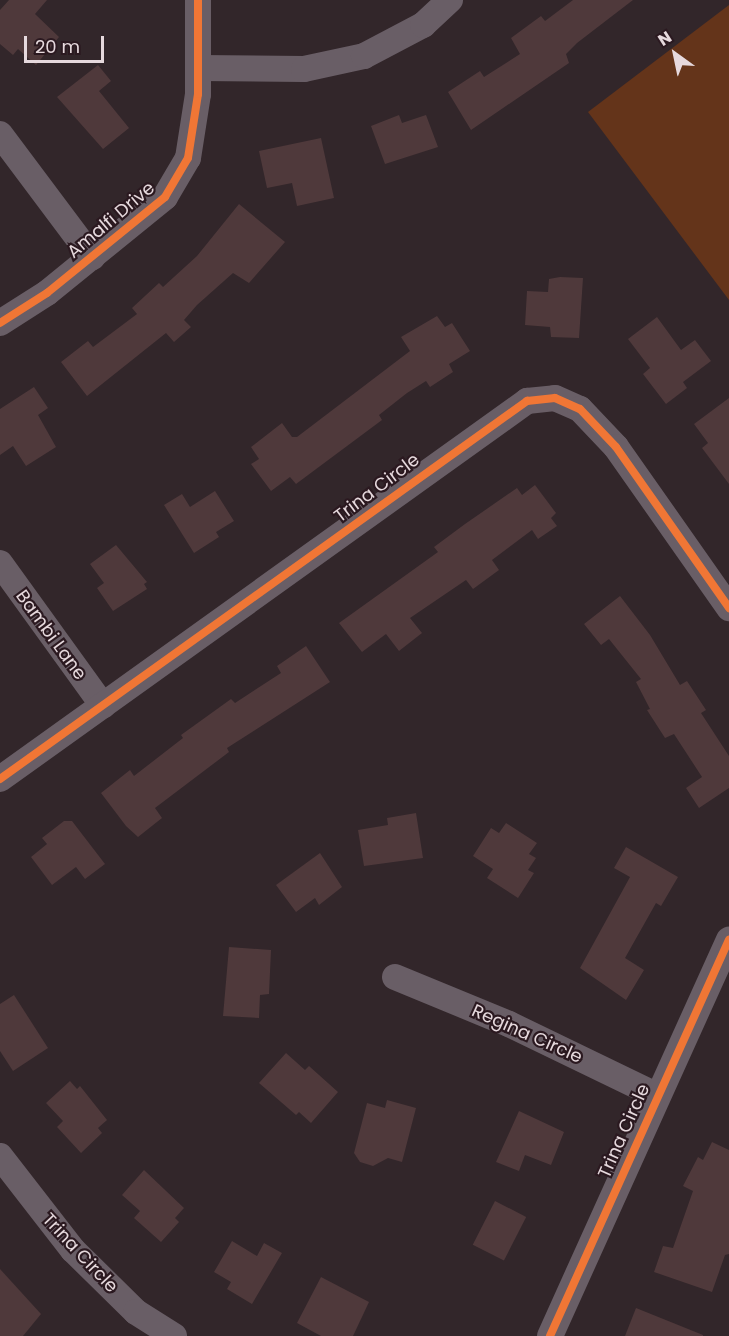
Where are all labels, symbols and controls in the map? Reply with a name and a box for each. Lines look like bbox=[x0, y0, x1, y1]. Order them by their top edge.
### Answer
scale bar bbox=[27, 24, 106, 62]
north arrow bbox=[645, 24, 705, 84]
text: N bbox=[654, 26, 676, 51]
text: 20 m bbox=[35, 34, 80, 59]
street label: Amalfi Drive bbox=[63, 177, 159, 263]
street label: Trina Circle bbox=[330, 449, 424, 527]
street label: Bambi Lane bbox=[11, 586, 91, 684]
street label: Regina Circle bbox=[468, 1000, 586, 1068]
street label: Trina Circle bbox=[594, 1081, 654, 1181]
street label: Trina Circle bbox=[38, 1209, 122, 1297]

